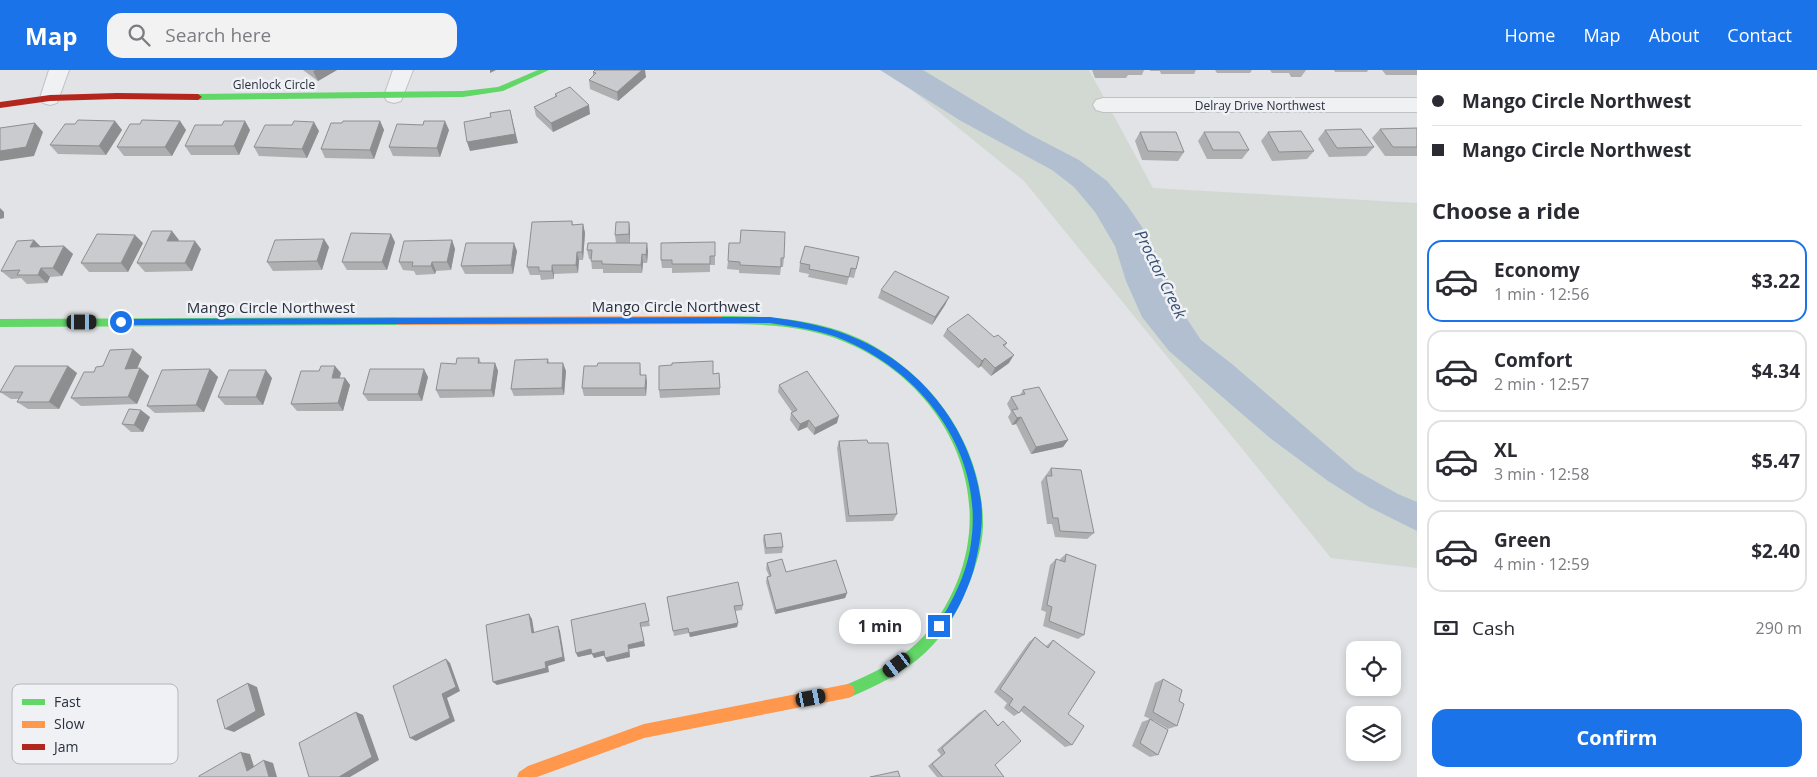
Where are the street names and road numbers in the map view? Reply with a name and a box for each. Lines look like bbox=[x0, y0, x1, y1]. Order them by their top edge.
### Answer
street label: Glenlock Circle bbox=[233, 76, 315, 93]
street label: Delray Drive Northwest bbox=[1195, 97, 1325, 114]
street label: Mango Circle Northwest bbox=[592, 296, 760, 316]
street label: Mango Circle Northwest bbox=[187, 297, 355, 317]

